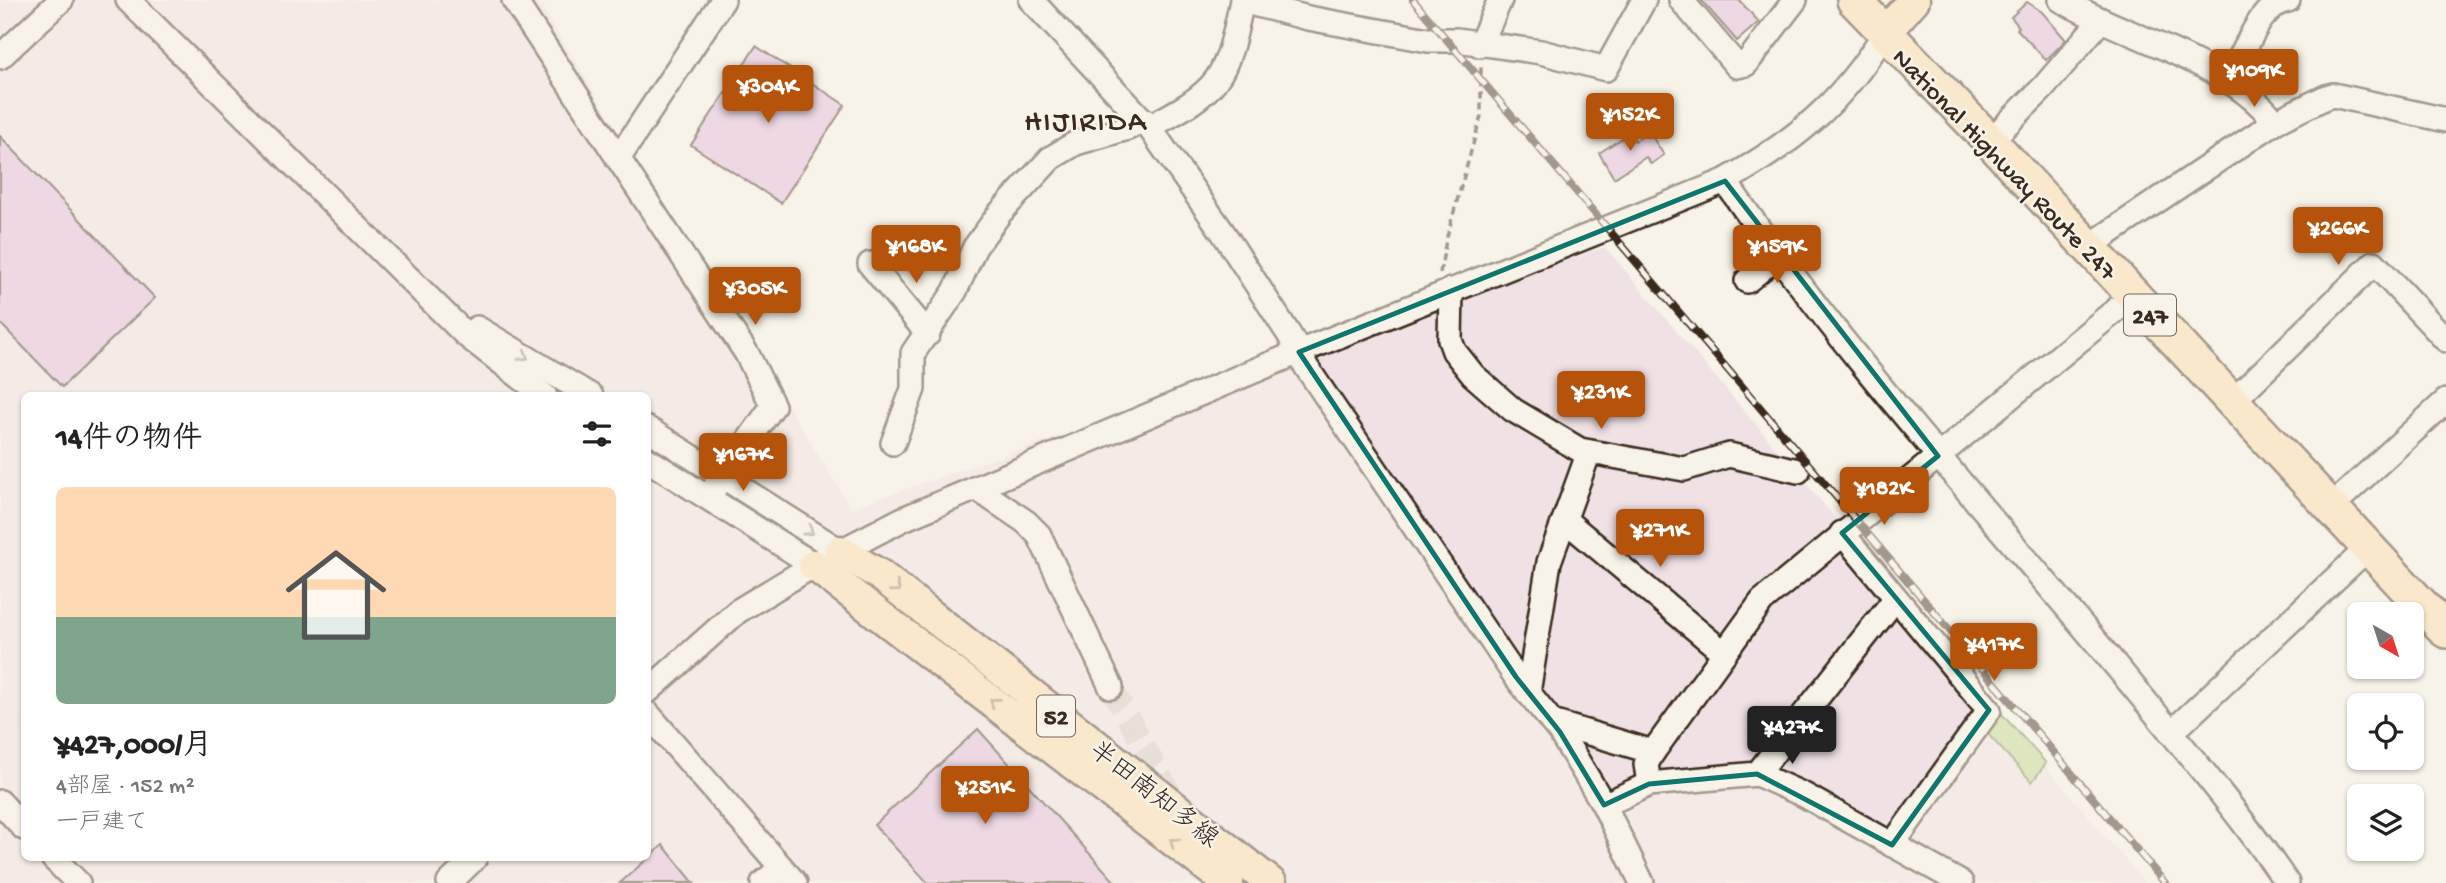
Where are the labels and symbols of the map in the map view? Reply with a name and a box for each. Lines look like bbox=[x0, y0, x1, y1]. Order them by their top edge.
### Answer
street label: National Highway Route 247 bbox=[1884, 44, 2123, 290]
pin: ¥109K bbox=[2205, 50, 2303, 109]
pin: ¥304K bbox=[719, 66, 817, 125]
pin: ¥152K bbox=[1581, 94, 1679, 153]
district label: HIJIRIDA bbox=[1024, 107, 1148, 142]
pin: ¥266K bbox=[2289, 208, 2387, 267]
pin: ¥168K bbox=[867, 226, 965, 285]
pin: ¥159K bbox=[1728, 226, 1826, 285]
pin: ¥305K bbox=[706, 268, 804, 327]
road number: 247 bbox=[2124, 294, 2176, 336]
one-way arrow bbox=[517, 348, 530, 361]
pin: ¥231K bbox=[1552, 372, 1650, 431]
pin: ¥167K bbox=[694, 434, 792, 493]
pin: ¥182K bbox=[1835, 468, 1933, 527]
pin: ¥271K bbox=[1611, 510, 1709, 569]
one-way arrow bbox=[801, 523, 814, 536]
one-way arrow bbox=[889, 580, 901, 593]
north arrow bbox=[2347, 602, 2424, 679]
pin: ¥417K bbox=[1945, 624, 2043, 683]
road number: 52 bbox=[1037, 696, 1075, 736]
one-way arrow bbox=[989, 698, 1002, 711]
pin: ¥427K bbox=[1743, 706, 1841, 766]
street label: 半田南知多線 bbox=[1081, 735, 1224, 857]
pin: ¥251K bbox=[936, 766, 1034, 826]
one-way arrow bbox=[1169, 837, 1181, 850]

